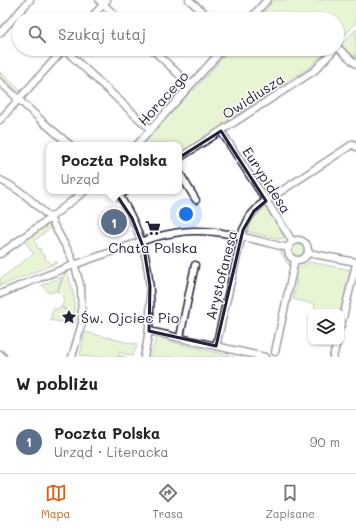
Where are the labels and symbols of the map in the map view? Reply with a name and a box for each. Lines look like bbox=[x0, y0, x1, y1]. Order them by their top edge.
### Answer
street label: Horacego bbox=[133, 67, 193, 129]
street label: Owidiusza bbox=[218, 69, 288, 123]
street label: Eurypidesa bbox=[238, 143, 296, 217]
your location bbox=[176, 204, 196, 224]
pin: 1 bbox=[101, 207, 127, 237]
supermarket icon: Chata Polska bbox=[144, 219, 162, 237]
street label: Arystofanesa bbox=[201, 228, 241, 322]
place label: Chata Polska bbox=[108, 238, 198, 257]
place icon: Św. Ojciec Pio bbox=[60, 308, 78, 326]
place label: Św. Ojciec Pio bbox=[81, 308, 179, 327]

